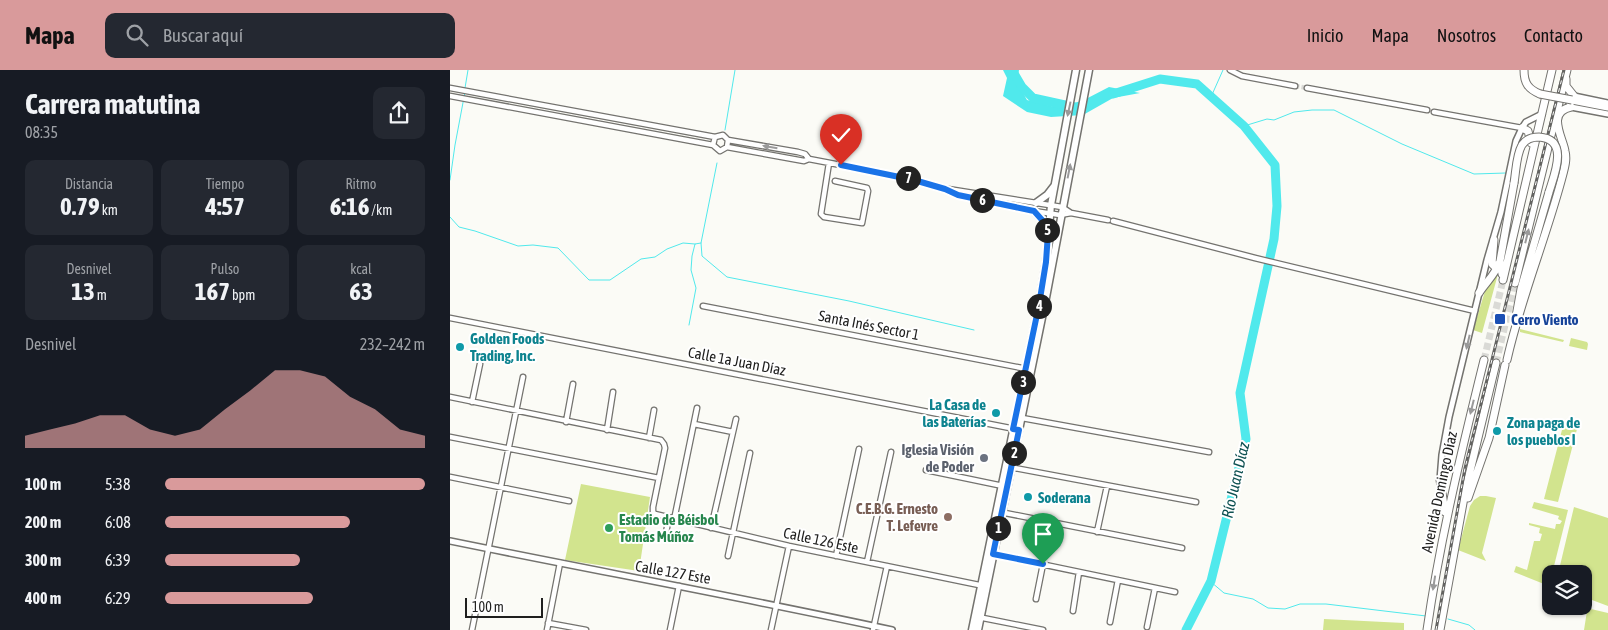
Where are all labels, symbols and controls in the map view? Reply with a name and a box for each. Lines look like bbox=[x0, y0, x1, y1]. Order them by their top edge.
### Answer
search box bbox=[105, 13, 455, 58]
icon: search bbox=[123, 21, 151, 49]
text: Mapa bbox=[25, 22, 75, 49]
text: Buscar aquí bbox=[163, 24, 243, 46]
text: Inicio bbox=[1307, 25, 1343, 46]
text: Mapa bbox=[1371, 25, 1409, 46]
text: Nosotros bbox=[1437, 25, 1496, 46]
text: Contacto bbox=[1524, 25, 1583, 46]
button: share bbox=[373, 87, 425, 139]
text: Carrera matutina bbox=[25, 88, 200, 120]
one-way arrow bbox=[1065, 101, 1073, 116]
pin bbox=[820, 114, 862, 165]
icon: check bbox=[827, 121, 855, 149]
text: 08:35 bbox=[25, 123, 58, 141]
one-way arrow bbox=[762, 143, 777, 151]
one-way arrow bbox=[1065, 162, 1073, 178]
pin: 7 bbox=[896, 166, 920, 190]
text: 7 bbox=[905, 170, 912, 186]
text: Distancia bbox=[65, 176, 113, 192]
text: Tiempo bbox=[206, 176, 244, 192]
text: Ritmo bbox=[346, 176, 376, 192]
pin: 6 bbox=[970, 188, 994, 212]
text: 0.79 bbox=[60, 192, 100, 220]
text: 4:57 bbox=[205, 192, 245, 220]
text: 6:16 bbox=[330, 192, 369, 220]
text: 6 bbox=[979, 192, 986, 208]
text: km bbox=[100, 202, 118, 218]
text: /km bbox=[369, 202, 392, 218]
pin: 5 bbox=[1034, 218, 1060, 242]
text: 5 bbox=[1044, 222, 1051, 238]
one-way arrow bbox=[1523, 228, 1531, 243]
text: Desnivel bbox=[67, 261, 111, 277]
text: Pulso bbox=[211, 261, 239, 277]
text: kcal bbox=[350, 261, 372, 277]
text: 13 bbox=[71, 277, 95, 305]
text: 167 bbox=[195, 277, 230, 305]
text: 63 bbox=[349, 277, 373, 305]
text: m bbox=[95, 287, 107, 303]
text: bpm bbox=[230, 287, 255, 303]
pin: 4 bbox=[1026, 294, 1052, 318]
text: 4 bbox=[1036, 298, 1043, 314]
street label: Santa Inés Sector 1 bbox=[817, 307, 921, 343]
place label: Cerro Viento bbox=[1511, 311, 1579, 328]
marker: Cerro Viento bbox=[1493, 312, 1507, 326]
place label: Golden Foods Trading, Inc. bbox=[470, 330, 545, 364]
one-way arrow bbox=[1464, 334, 1472, 349]
text: Desnivel bbox=[25, 335, 76, 353]
text: 232–242 m bbox=[360, 335, 425, 353]
marker: Golden Foods Trading, Inc. bbox=[454, 341, 466, 353]
street label: Calle 1a Juan Díaz bbox=[687, 343, 788, 379]
pin: 3 bbox=[1010, 370, 1036, 394]
text: 3 bbox=[1020, 374, 1027, 390]
place label: La Casa de las Baterías bbox=[922, 396, 987, 430]
one-way arrow bbox=[1468, 400, 1476, 415]
marker: La Casa de las Baterías bbox=[990, 407, 1002, 419]
place label: Zona paga de los pueblos I bbox=[1507, 414, 1580, 448]
marker: Zona paga de los pueblos I bbox=[1491, 425, 1503, 437]
street label: Avenida Domingo Díaz bbox=[1418, 429, 1460, 554]
pin: 2 bbox=[1002, 440, 1026, 466]
water label: Río Juan Díaz bbox=[1218, 440, 1253, 520]
place label: Iglesia Visión de Poder bbox=[901, 441, 975, 475]
text: 2 bbox=[1011, 445, 1018, 461]
marker: Iglesia Visión de Poder bbox=[978, 452, 990, 464]
text: 100 m bbox=[25, 475, 61, 493]
text: 5:38 bbox=[105, 475, 130, 493]
place label: Soderana bbox=[1038, 489, 1091, 506]
marker: Soderana bbox=[1022, 491, 1034, 503]
place label: C.E.B.G. Ernesto T. Lefevre bbox=[856, 500, 938, 534]
place label: Estadio de Béisbol Tomás Múñoz bbox=[619, 511, 719, 545]
marker: C.E.B.G. Ernesto T. Lefevre bbox=[942, 511, 954, 523]
text: 200 m bbox=[25, 513, 61, 531]
text: 6:08 bbox=[105, 513, 131, 531]
pin bbox=[1022, 513, 1064, 564]
pin: 1 bbox=[986, 516, 1010, 540]
text: 1 bbox=[995, 520, 1002, 536]
icon: arrive bbox=[1029, 520, 1057, 548]
marker: Estadio de Béisbol Tomás Múñoz bbox=[603, 522, 615, 534]
street label: Calle 126 Este bbox=[782, 524, 860, 556]
text: 300 m bbox=[25, 551, 61, 569]
text: 6:39 bbox=[105, 551, 130, 569]
street label: Calle 127 Este bbox=[634, 557, 712, 587]
map controls bbox=[1542, 565, 1592, 615]
button: layers bbox=[1542, 565, 1592, 615]
one-way arrow bbox=[1429, 576, 1437, 592]
text: 400 m bbox=[25, 589, 61, 607]
text: 6:29 bbox=[105, 589, 130, 607]
scale bar bbox=[465, 595, 542, 618]
text: 100 m bbox=[472, 599, 504, 615]

